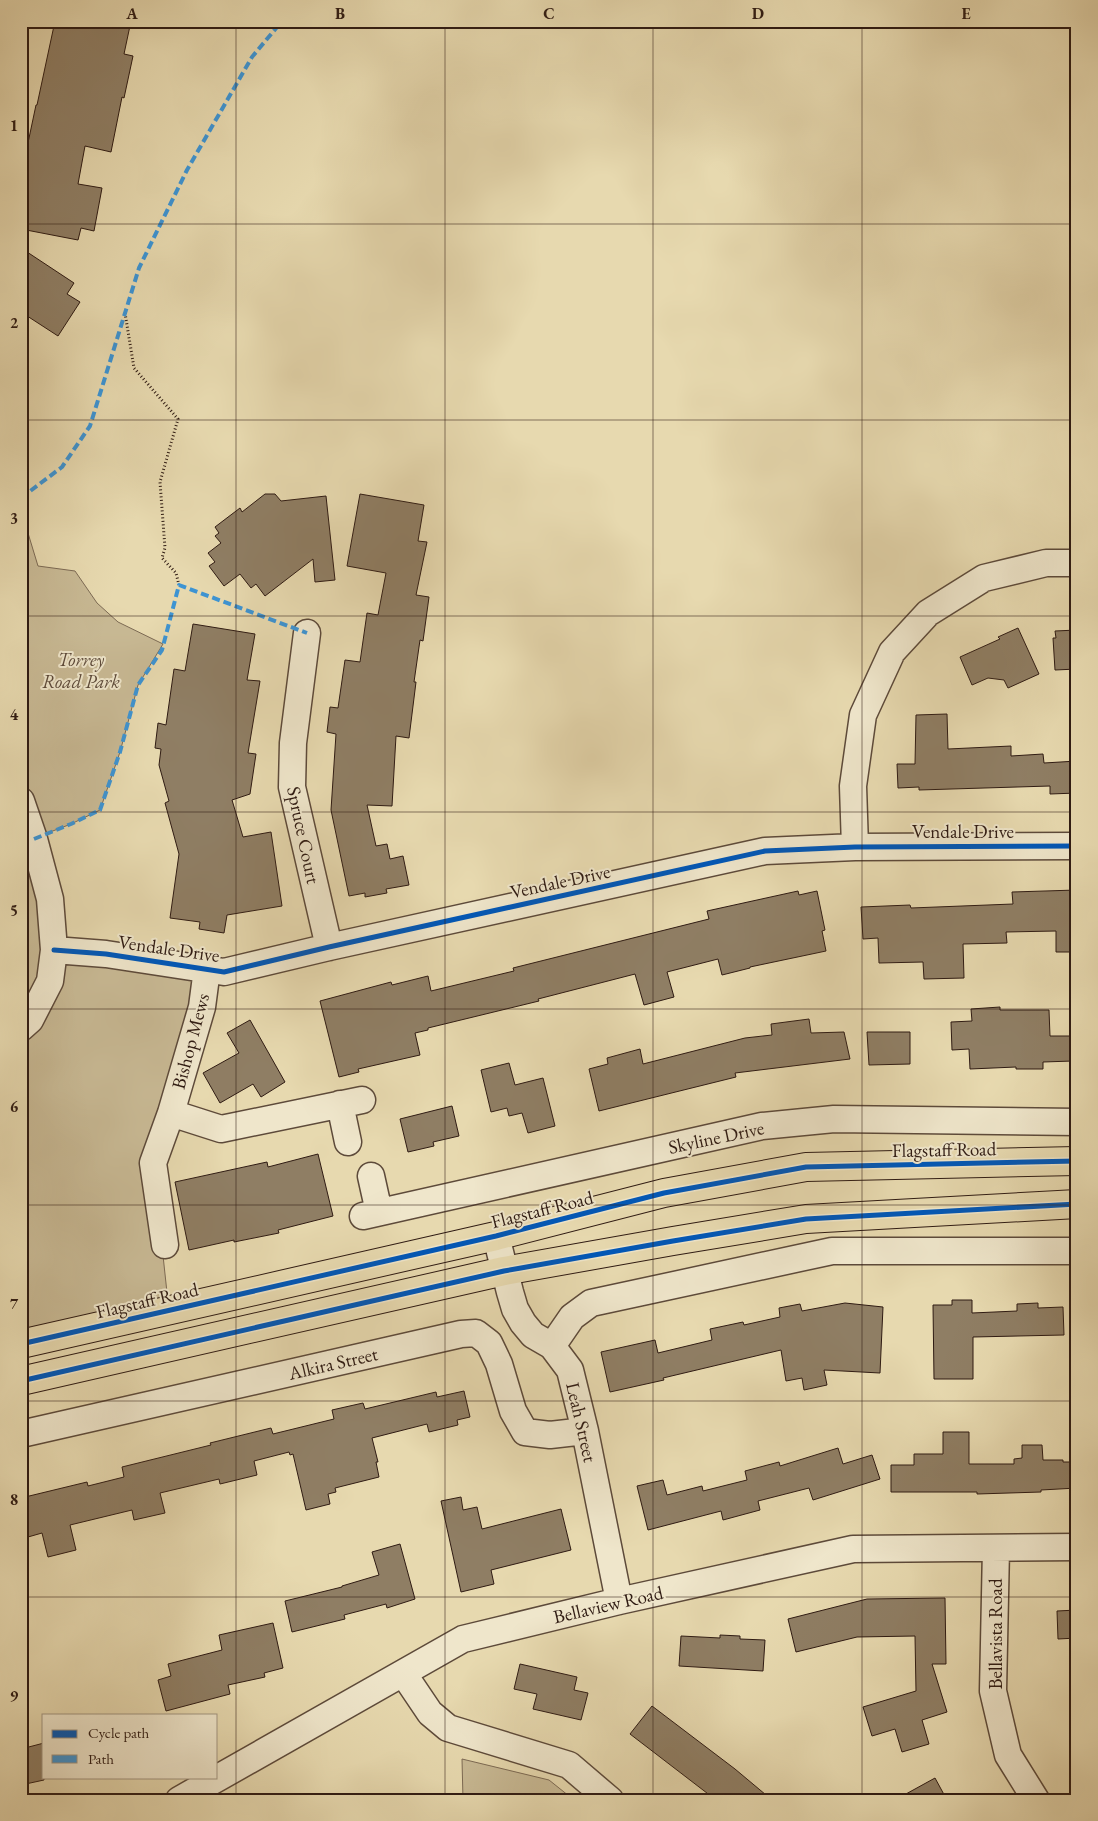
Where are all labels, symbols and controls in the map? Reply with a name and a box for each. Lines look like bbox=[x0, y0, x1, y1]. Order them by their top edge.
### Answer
text: A bbox=[125, 3, 138, 24]
text: B bbox=[335, 3, 345, 24]
text: C bbox=[543, 3, 555, 24]
text: D bbox=[752, 3, 764, 24]
text: E bbox=[961, 3, 971, 24]
text: 1 bbox=[10, 115, 18, 136]
text: 2 bbox=[10, 312, 19, 333]
text: 3 bbox=[10, 508, 18, 529]
park label: Torrey Road Park bbox=[42, 647, 120, 694]
text: 4 bbox=[10, 704, 19, 725]
street label: Spruce Court bbox=[281, 784, 326, 886]
street label: Vendale Drive bbox=[912, 819, 1014, 844]
street label: Vendale Drive bbox=[508, 859, 613, 904]
text: 5 bbox=[10, 900, 18, 921]
street label: Vendale Drive bbox=[117, 929, 221, 968]
street label: Bishop Mews bbox=[166, 991, 215, 1092]
text: 6 bbox=[10, 1096, 19, 1117]
street label: Skyline Drive bbox=[666, 1115, 766, 1160]
street label: Flagstaff Road bbox=[892, 1136, 997, 1163]
street label: Flagstaff Road bbox=[488, 1185, 596, 1234]
street label: Flagstaff Road bbox=[93, 1276, 201, 1324]
text: 7 bbox=[10, 1293, 19, 1314]
street label: Alkira Street bbox=[285, 1341, 380, 1386]
street label: Leah Street bbox=[560, 1380, 603, 1465]
text: 8 bbox=[10, 1489, 18, 1510]
street label: Bellavista Road bbox=[983, 1578, 1008, 1690]
street label: Bellaview Road bbox=[551, 1580, 666, 1629]
text: 9 bbox=[10, 1685, 19, 1706]
legend bbox=[42, 1714, 218, 1778]
text: Cycle path bbox=[88, 1723, 150, 1742]
text: Path bbox=[88, 1749, 114, 1768]

